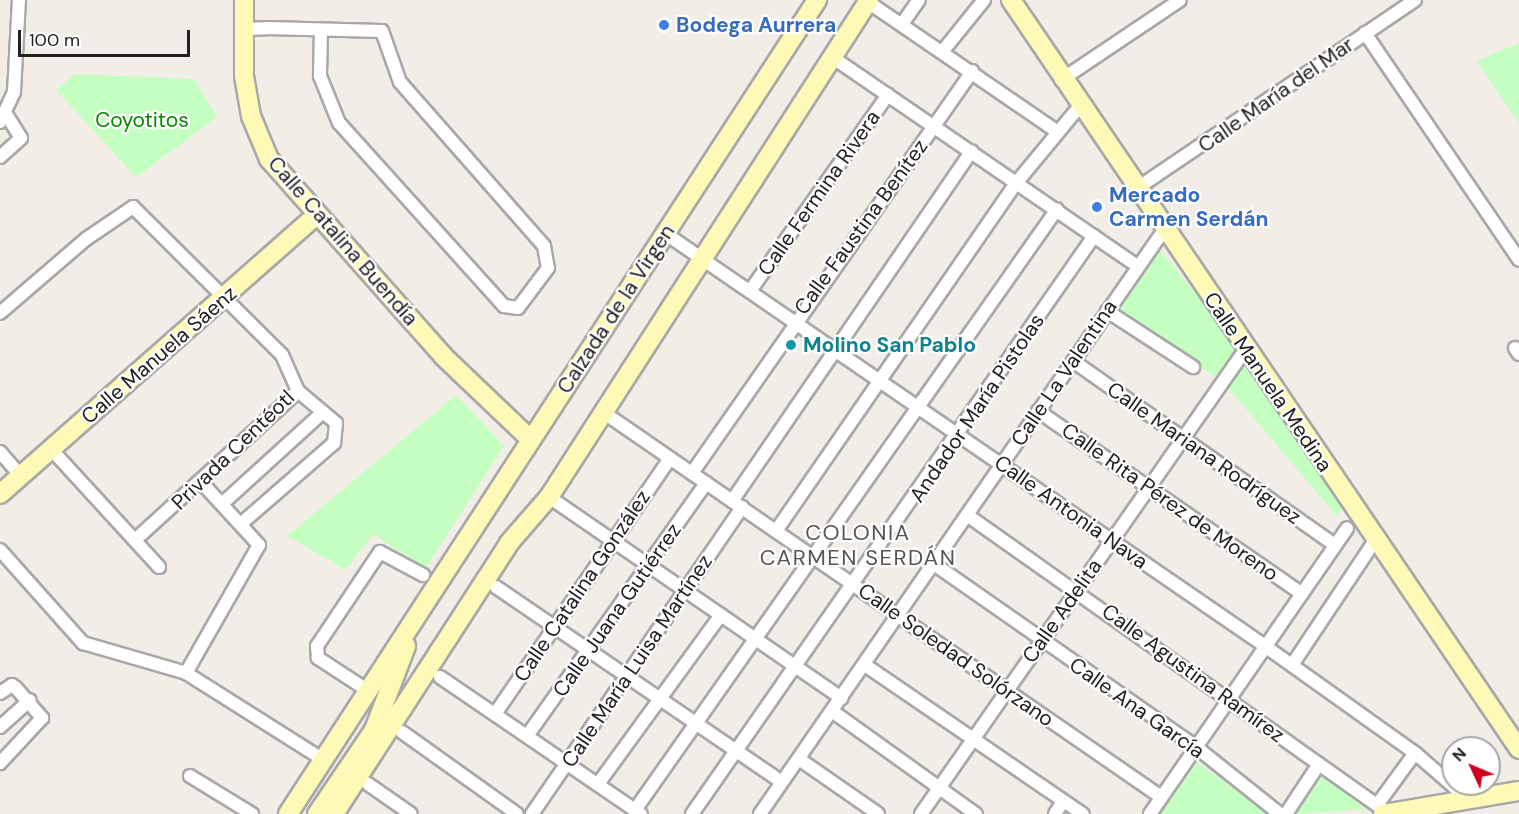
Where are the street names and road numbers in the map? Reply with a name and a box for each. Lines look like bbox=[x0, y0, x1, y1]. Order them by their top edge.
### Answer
street label: Calle María del Mar bbox=[1193, 32, 1359, 158]
street label: Calle Fermina Rivera bbox=[753, 106, 885, 280]
street label: Calle Faustina Benítez bbox=[789, 134, 933, 320]
street label: Calle Catalina Buendía bbox=[263, 151, 423, 331]
street label: Calzada de la Virgen bbox=[552, 220, 680, 398]
street label: Calle Manuela Sáenz bbox=[76, 281, 242, 429]
street label: Calle Manuela Medina bbox=[1198, 287, 1338, 477]
street label: Calle La Valentina bbox=[1006, 295, 1122, 451]
street label: Andador María Pistolas bbox=[904, 309, 1050, 507]
street label: Calle Mariana Rodríguez bbox=[1102, 376, 1306, 530]
street label: Privada Centéotl bbox=[166, 385, 300, 515]
street label: Calle Rita Pérez de Moreno bbox=[1057, 417, 1283, 587]
street label: Calle Antonia Nava bbox=[989, 450, 1153, 574]
street label: Calle Catalina González bbox=[508, 485, 656, 687]
street label: Calle Juana Gutiérrez bbox=[548, 518, 686, 702]
street label: Calle María Luisa Martínez bbox=[556, 550, 718, 772]
street label: Calle Adelita bbox=[1017, 554, 1107, 668]
street label: Calle Soledad Solórzano bbox=[853, 578, 1059, 732]
street label: Calle Agustina Ramírez bbox=[1097, 598, 1289, 748]
street label: Calle Ana García bbox=[1065, 652, 1209, 764]

